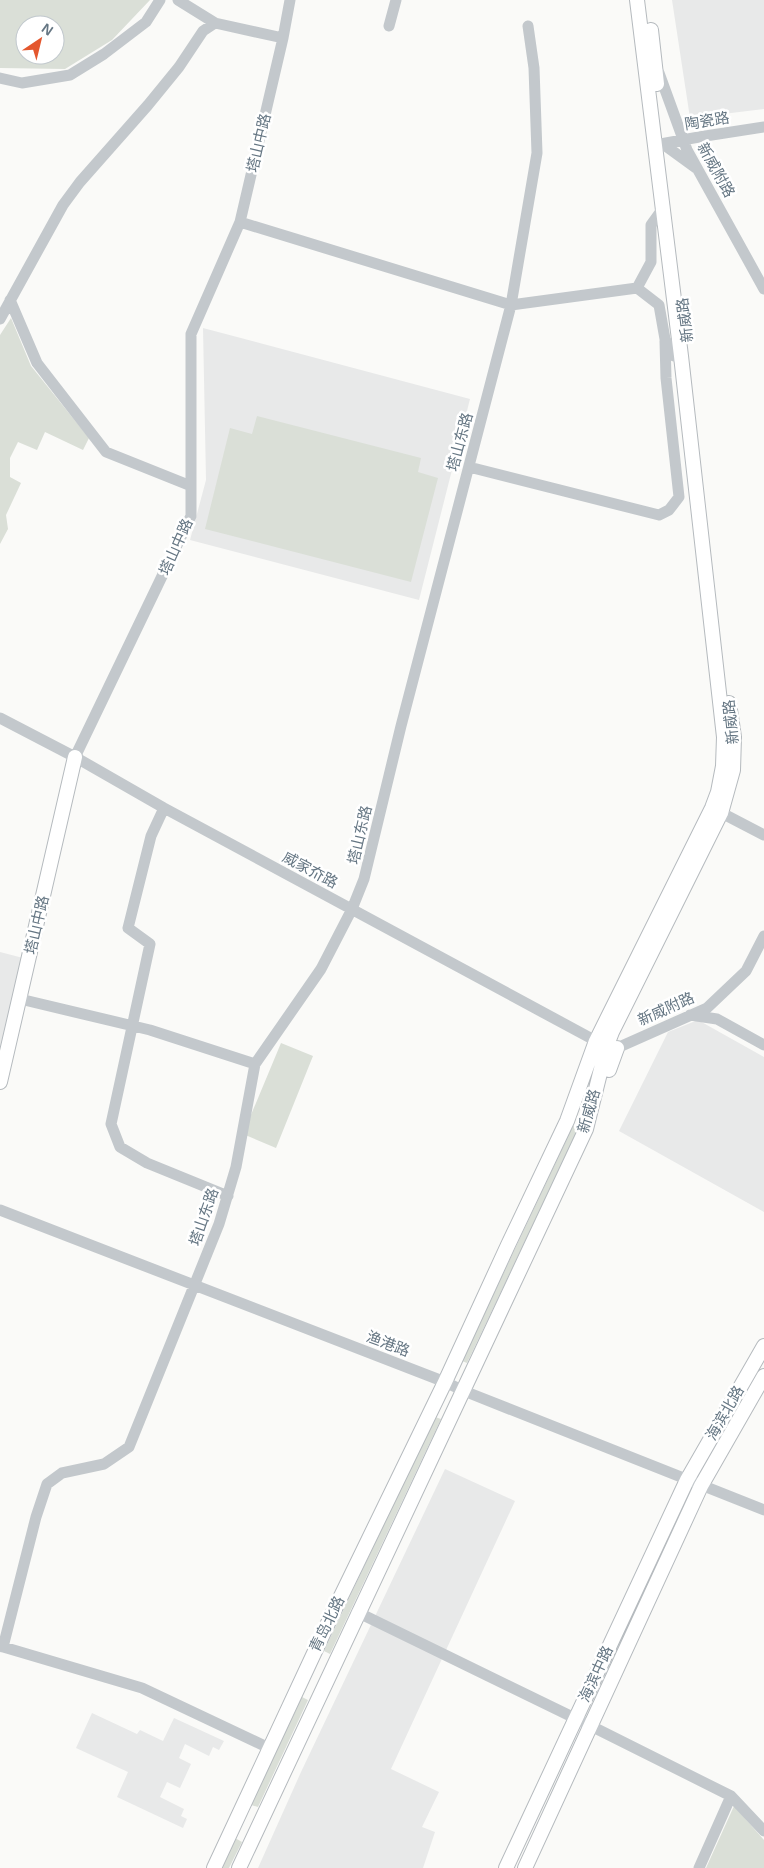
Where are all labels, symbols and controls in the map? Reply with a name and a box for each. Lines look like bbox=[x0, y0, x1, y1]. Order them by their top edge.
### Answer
north arrow bbox=[15, 15, 65, 65]
text: N bbox=[39, 20, 56, 39]
street label: 陶瓷路 bbox=[683, 109, 730, 132]
street label: 塔山中路 bbox=[243, 112, 274, 174]
street label: 新威附路 bbox=[694, 139, 738, 200]
street label: 新威路 bbox=[673, 297, 696, 343]
street label: 塔山东路 bbox=[444, 411, 475, 473]
street label: 塔山中路 bbox=[156, 516, 196, 578]
street label: 新威路 bbox=[720, 699, 741, 745]
street label: 塔山东路 bbox=[344, 804, 375, 866]
street label: 威家夼路 bbox=[280, 848, 341, 891]
street label: 塔山中路 bbox=[21, 894, 52, 956]
street label: 新威附路 bbox=[635, 989, 697, 1029]
street label: 新威路 bbox=[574, 1087, 603, 1135]
street label: 塔山东路 bbox=[186, 1186, 221, 1248]
street label: 渔港路 bbox=[364, 1328, 412, 1360]
street label: 海滨北路 bbox=[702, 1383, 747, 1443]
street label: 青岛北路 bbox=[306, 1593, 347, 1654]
street label: 海滨中路 bbox=[575, 1643, 616, 1705]

